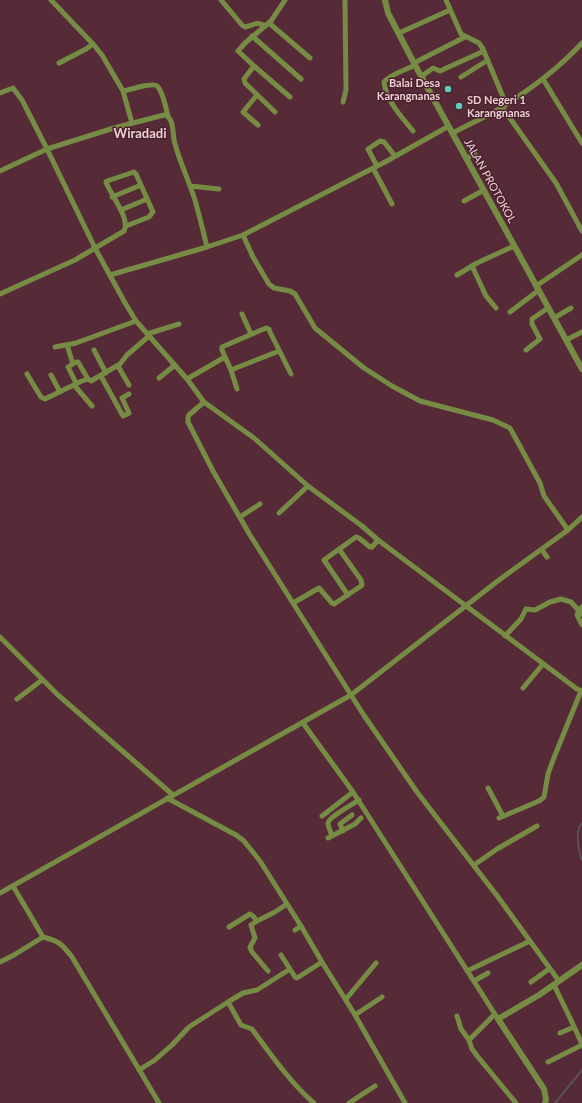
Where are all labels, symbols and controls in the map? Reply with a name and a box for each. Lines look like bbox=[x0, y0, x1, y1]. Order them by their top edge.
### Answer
place label: Balai Desa Karangnanas bbox=[377, 76, 440, 102]
marker: Balai Desa Karangnanas bbox=[443, 84, 453, 94]
place label: SD Negeri 1 Karangnanas bbox=[467, 93, 530, 119]
marker: SD Negeri 1 Karangnanas bbox=[454, 101, 464, 111]
district label: Wiradadi bbox=[114, 126, 166, 142]
street label: JALAN PROTOKOL bbox=[461, 137, 519, 225]

